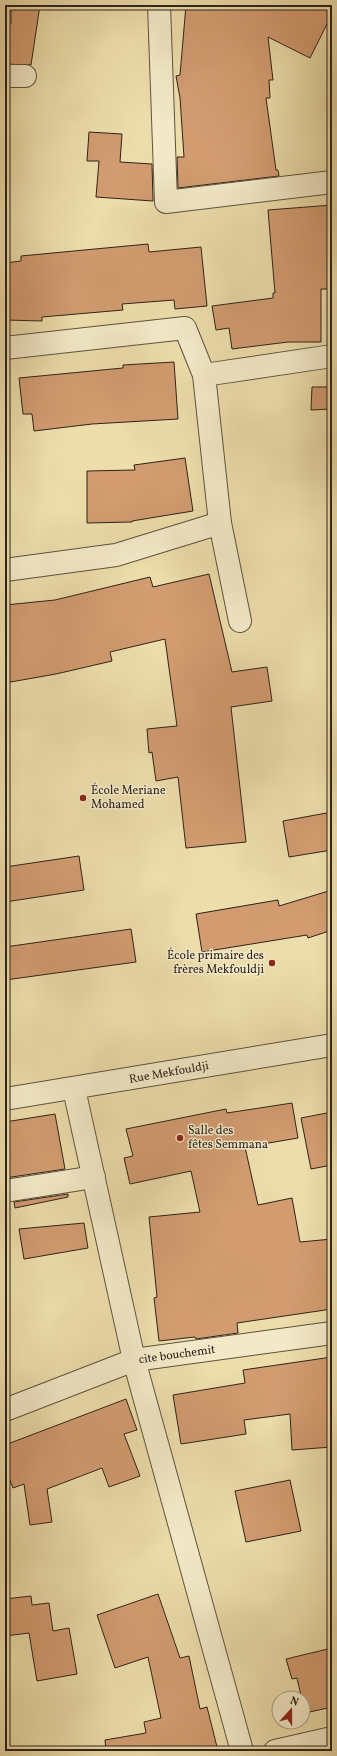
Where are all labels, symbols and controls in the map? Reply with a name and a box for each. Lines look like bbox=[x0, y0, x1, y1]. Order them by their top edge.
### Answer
place label: École Meriane Mohamed bbox=[91, 782, 166, 813]
marker: École Meriane Mohamed bbox=[78, 793, 88, 803]
place label: École primaire des frères Mekfouldji bbox=[167, 947, 264, 978]
marker: École primaire des frères Mekfouldji bbox=[267, 958, 277, 968]
street label: Rue Mekfouldji bbox=[128, 1058, 211, 1088]
place label: Salle des fêtes Semmana bbox=[188, 1123, 268, 1153]
marker: Salle des fêtes Semmana bbox=[175, 1133, 185, 1143]
street label: cite bouchemit bbox=[138, 1342, 216, 1368]
north arrow bbox=[271, 1690, 311, 1730]
text: N bbox=[288, 1694, 300, 1710]

